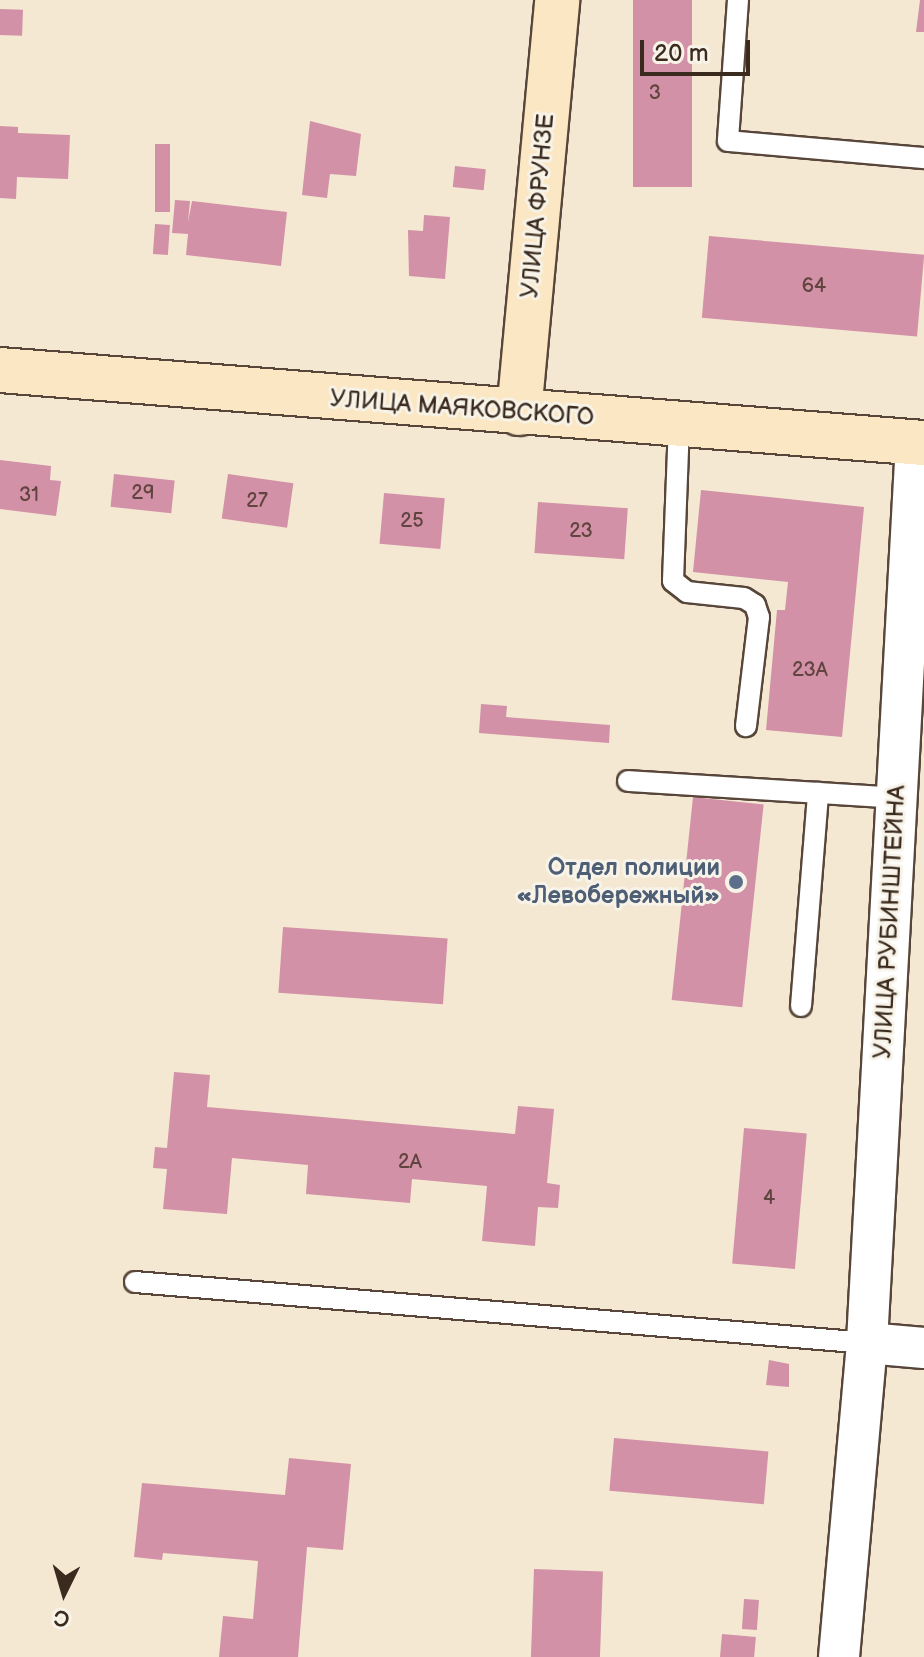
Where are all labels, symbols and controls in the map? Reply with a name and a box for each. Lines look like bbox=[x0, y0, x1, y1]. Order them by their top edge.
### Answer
scale bar bbox=[644, 24, 754, 74]
text: 20 m bbox=[654, 39, 709, 68]
house number: 3 bbox=[649, 81, 661, 105]
street label: УЛИЦА ФРУНЗЕ bbox=[516, 113, 560, 299]
house number: 64 bbox=[802, 274, 826, 298]
street label: УЛИЦА МАЯКОВСКОГО bbox=[329, 384, 595, 432]
house number: 29 bbox=[131, 481, 155, 505]
house number: 31 bbox=[19, 483, 39, 507]
house number: 27 bbox=[246, 489, 268, 513]
house number: 25 bbox=[400, 509, 424, 533]
house number: 23 bbox=[569, 519, 593, 543]
house number: 23А bbox=[792, 658, 828, 682]
street label: УЛИЦА РУБИНШТЕЙНА bbox=[868, 784, 912, 1060]
place label: Отдел полиции «Левобережный» bbox=[516, 854, 720, 910]
marker: Отдел полиции «Левобережный» bbox=[727, 873, 745, 891]
house number: 2А bbox=[398, 1150, 422, 1174]
house number: 4 bbox=[763, 1186, 775, 1210]
north arrow bbox=[24, 1553, 104, 1633]
text: С bbox=[53, 1603, 71, 1632]

